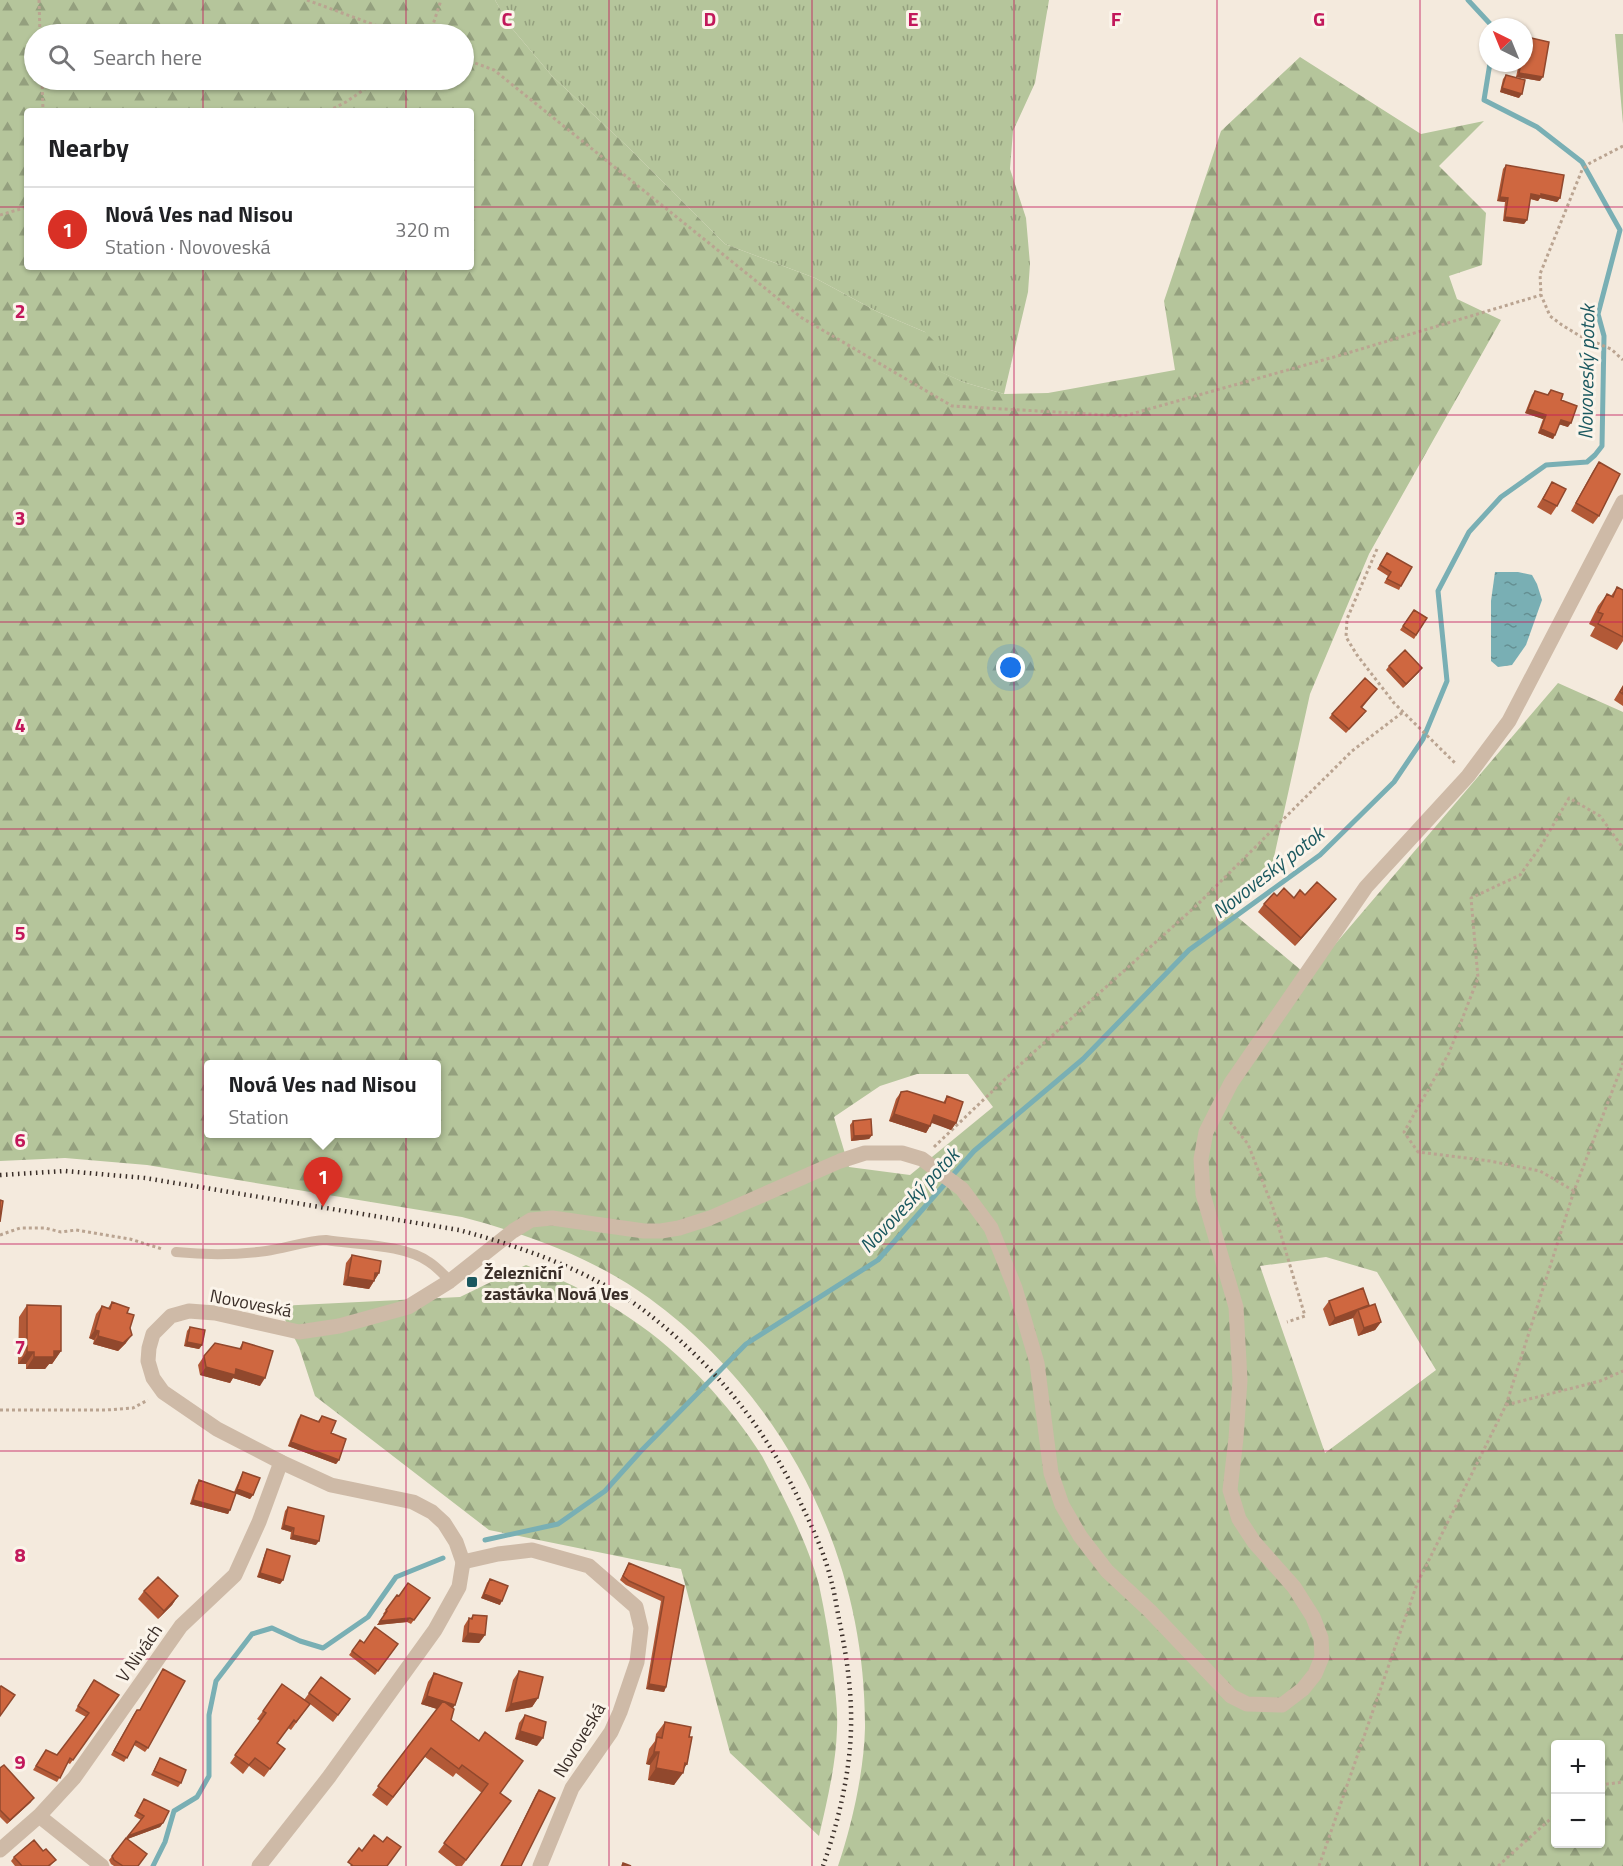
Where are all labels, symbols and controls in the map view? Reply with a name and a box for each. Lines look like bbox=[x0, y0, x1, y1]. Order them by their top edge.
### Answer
text: C bbox=[502, 3, 513, 34]
text: D bbox=[704, 3, 716, 34]
text: E bbox=[907, 3, 919, 34]
text: F bbox=[1111, 3, 1122, 34]
text: G bbox=[1313, 3, 1325, 34]
north arrow bbox=[1479, 18, 1533, 72]
search box bbox=[24, 24, 474, 90]
text: Search here bbox=[93, 40, 202, 74]
icon: search bbox=[45, 41, 78, 74]
text: Nearby bbox=[48, 128, 129, 167]
text: Nová Ves nad Nisou bbox=[105, 197, 293, 231]
text: 1 bbox=[62, 214, 73, 245]
text: 320 m bbox=[395, 214, 450, 245]
text: Station · Novoveská bbox=[105, 231, 271, 262]
text: 2 bbox=[14, 295, 26, 326]
water label: Novoveský potok bbox=[1569, 302, 1603, 440]
text: 3 bbox=[14, 502, 26, 533]
your location bbox=[996, 653, 1025, 682]
text: 4 bbox=[14, 709, 26, 740]
water label: Novoveský potok bbox=[1205, 817, 1332, 926]
text: 5 bbox=[14, 917, 26, 948]
popup bbox=[204, 1060, 441, 1138]
text: Nová Ves nad Nisou bbox=[228, 1067, 417, 1101]
text: Station bbox=[228, 1101, 289, 1132]
text: 6 bbox=[14, 1124, 26, 1155]
water label: Novoveský potok bbox=[852, 1139, 968, 1260]
pin: 1 bbox=[304, 1158, 342, 1207]
place label: Železniční zastávka Nová Ves bbox=[484, 1259, 629, 1307]
marker: Železniční zastávka Nová Ves bbox=[465, 1275, 479, 1289]
street label: Novoveská bbox=[208, 1282, 294, 1324]
text: 7 bbox=[14, 1331, 26, 1362]
text: 8 bbox=[14, 1539, 26, 1570]
street label: V Nivách bbox=[109, 1618, 169, 1688]
street label: Novoveská bbox=[546, 1698, 612, 1782]
map controls bbox=[1551, 1740, 1605, 1848]
button: + bbox=[1551, 1740, 1605, 1794]
text: 9 bbox=[14, 1746, 26, 1777]
button: − bbox=[1551, 1794, 1605, 1848]

